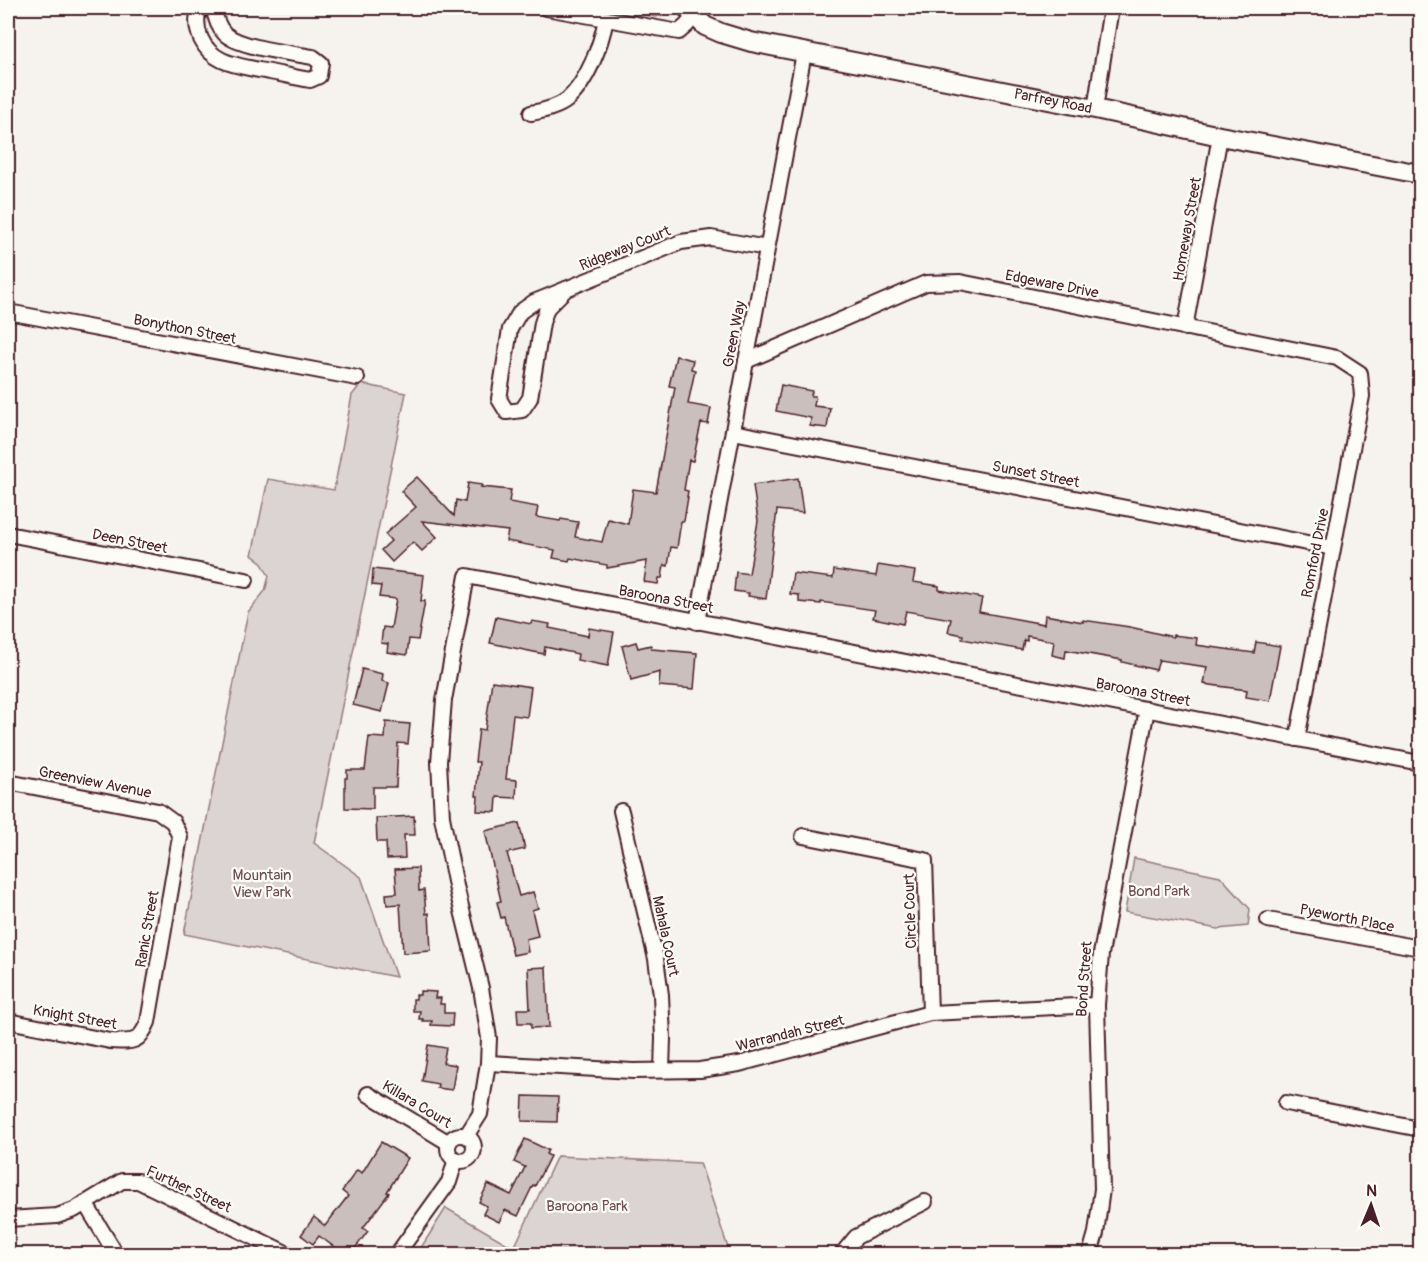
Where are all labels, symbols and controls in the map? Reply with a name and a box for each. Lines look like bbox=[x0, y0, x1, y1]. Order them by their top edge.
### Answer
street label: Parfrey Road bbox=[1012, 84, 1094, 118]
street label: Homeway Street bbox=[1169, 175, 1206, 283]
street label: Ridgeway Court bbox=[577, 221, 674, 275]
street label: Edgeware Drive bbox=[1004, 266, 1101, 303]
street label: Green Way bbox=[719, 299, 750, 369]
street label: Bonython Street bbox=[132, 310, 239, 349]
street label: Sunset Street bbox=[991, 457, 1082, 492]
street label: Romford Drive bbox=[1298, 506, 1334, 599]
street label: Deen Street bbox=[91, 525, 170, 558]
street label: Baroona Street bbox=[617, 581, 716, 618]
street label: Baroona Street bbox=[1094, 674, 1193, 711]
street label: Greenview Avenue bbox=[37, 762, 153, 803]
park label: Mountain View Park bbox=[233, 866, 292, 902]
street label: Circle Court bbox=[900, 872, 921, 949]
park label: Bond Park bbox=[1128, 882, 1191, 901]
street label: Ranic Street bbox=[131, 888, 164, 969]
street label: Mahala Court bbox=[648, 894, 684, 979]
street label: Pyeworth Place bbox=[1298, 900, 1396, 937]
street label: Bond Street bbox=[1072, 939, 1097, 1018]
street label: Knight Street bbox=[31, 1001, 119, 1034]
street label: Warrandah Street bbox=[734, 1011, 847, 1056]
street label: Killara Court bbox=[379, 1076, 456, 1133]
street label: Further Street bbox=[143, 1161, 235, 1218]
north arrow bbox=[1341, 1175, 1401, 1235]
text: N bbox=[1366, 1181, 1377, 1201]
park label: Baroona Park bbox=[546, 1197, 628, 1216]

